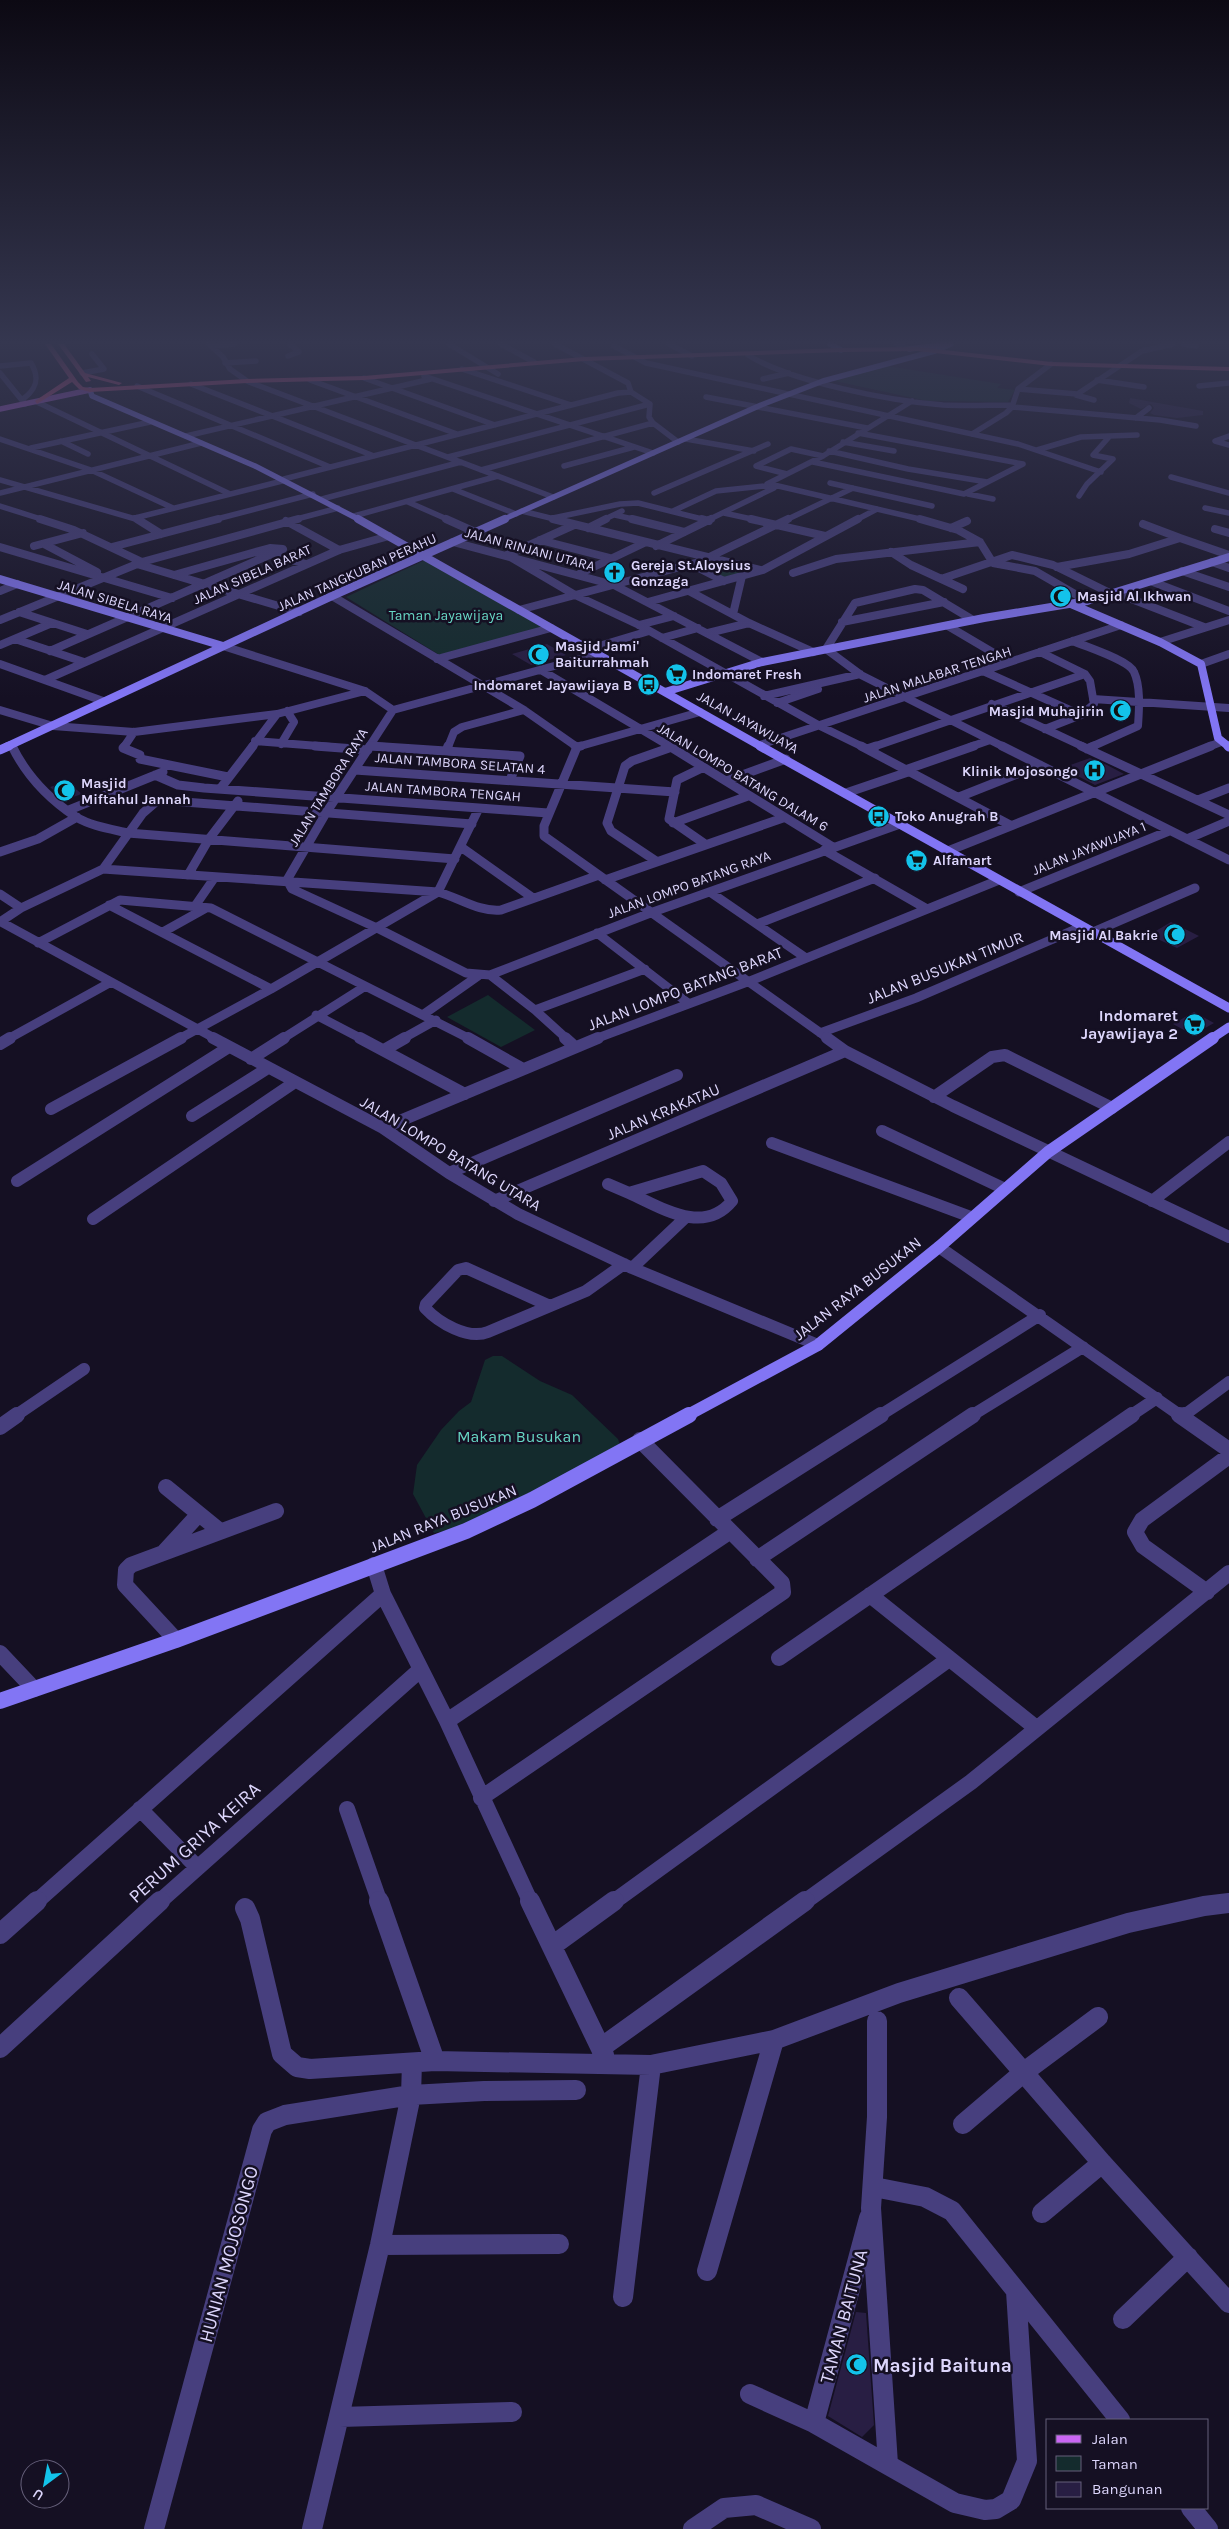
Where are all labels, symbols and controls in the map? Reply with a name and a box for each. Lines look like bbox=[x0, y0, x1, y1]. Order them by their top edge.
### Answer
street label: JALAN RINJANI UTARA bbox=[463, 524, 597, 575]
street label: JALAN TANGKUBAN PERAHU bbox=[275, 530, 439, 615]
street label: JALAN SIBELA BARAT bbox=[190, 541, 314, 608]
place label: Gereja St.Aloysius Gonzaga bbox=[631, 557, 751, 590]
church icon: Gereja St.Aloysius Gonzaga bbox=[603, 561, 627, 585]
street label: JALAN SIBELA RAYA bbox=[55, 576, 174, 627]
mosque icon: Masjid Al Ikhwan bbox=[1049, 584, 1073, 608]
place label: Masjid Al Ikhwan bbox=[1077, 588, 1192, 605]
park label: Taman Jayawijaya bbox=[389, 607, 503, 624]
place label: Masjid Jami' Baiturrahmah bbox=[555, 638, 649, 671]
mosque icon: Masjid Jami' Baiturrahmah bbox=[527, 642, 551, 666]
street label: JALAN MALABAR TENGAH bbox=[861, 642, 1014, 707]
supermarket icon: Indomaret Fresh bbox=[664, 662, 688, 686]
place label: Indomaret Fresh bbox=[692, 666, 802, 683]
bus stop icon: Indomaret Jayawijaya B bbox=[636, 673, 660, 697]
place label: Indomaret Jayawijaya B bbox=[473, 677, 632, 694]
street label: JALAN JAYAWIJAYA bbox=[694, 688, 801, 757]
mosque icon: Masjid Muhajirin bbox=[1108, 699, 1132, 723]
place label: Masjid Muhajirin bbox=[989, 703, 1104, 720]
street label: JALAN LOMPO BATANG DALAM 6 bbox=[654, 720, 831, 835]
street label: JALAN TAMBORA RAYA bbox=[285, 725, 372, 850]
street label: JALAN TAMBORA SELATAN 4 bbox=[374, 749, 546, 778]
hospital icon: Klinik Mojosongo bbox=[1082, 759, 1106, 783]
place label: Klinik Mojosongo bbox=[962, 763, 1078, 780]
place label: Masjid Miftahul Jannah bbox=[81, 775, 191, 808]
street label: JALAN TAMBORA TENGAH bbox=[365, 778, 521, 805]
mosque icon: Masjid Miftahul Jannah bbox=[53, 779, 77, 803]
bus stop icon: Toko Anugrah B bbox=[867, 804, 891, 828]
place label: Toko Anugrah B bbox=[895, 808, 998, 825]
street label: JALAN JAYAWIJAYA 1 bbox=[1030, 818, 1149, 879]
street label: JALAN LOMPO BATANG RAYA bbox=[605, 847, 773, 922]
supermarket icon: Alfamart bbox=[905, 848, 929, 872]
place label: Alfamart bbox=[933, 852, 992, 869]
mosque icon: Masjid Al Bakrie bbox=[1162, 923, 1186, 947]
street label: JALAN BUSUKAN TIMUR bbox=[864, 927, 1026, 1008]
place label: Masjid Al Bakrie bbox=[1049, 927, 1158, 944]
street label: JALAN LOMPO BATANG BARAT bbox=[585, 943, 785, 1034]
place label: Indomaret Jayawijaya 2 bbox=[1081, 1006, 1178, 1043]
supermarket icon: Indomaret Jayawijaya 2 bbox=[1182, 1012, 1206, 1036]
street label: JALAN KRAKATAU bbox=[604, 1079, 723, 1144]
street label: JALAN LOMPO BATANG UTARA bbox=[357, 1092, 545, 1215]
street label: JALAN RAYA BUSUKAN bbox=[790, 1233, 925, 1344]
park label: Makam Busukan bbox=[457, 1427, 581, 1446]
street label: JALAN RAYA BUSUKAN bbox=[367, 1480, 519, 1557]
street label: PERUM GRIYA KEIRA bbox=[124, 1778, 265, 1908]
street label: HUNIAN MOJOSONGO bbox=[195, 2164, 263, 2345]
street label: TAMAN BAITUNA bbox=[815, 2247, 872, 2386]
mosque icon: Masjid Baituna bbox=[845, 2353, 869, 2377]
place label: Masjid Baituna bbox=[873, 2355, 1012, 2377]
legend bbox=[1046, 2419, 1209, 2509]
text: Jalan bbox=[1092, 2430, 1128, 2448]
text: Taman bbox=[1092, 2455, 1138, 2473]
north arrow bbox=[20, 2459, 70, 2509]
text: Bangunan bbox=[1092, 2480, 1163, 2498]
text: U bbox=[30, 2485, 47, 2504]

